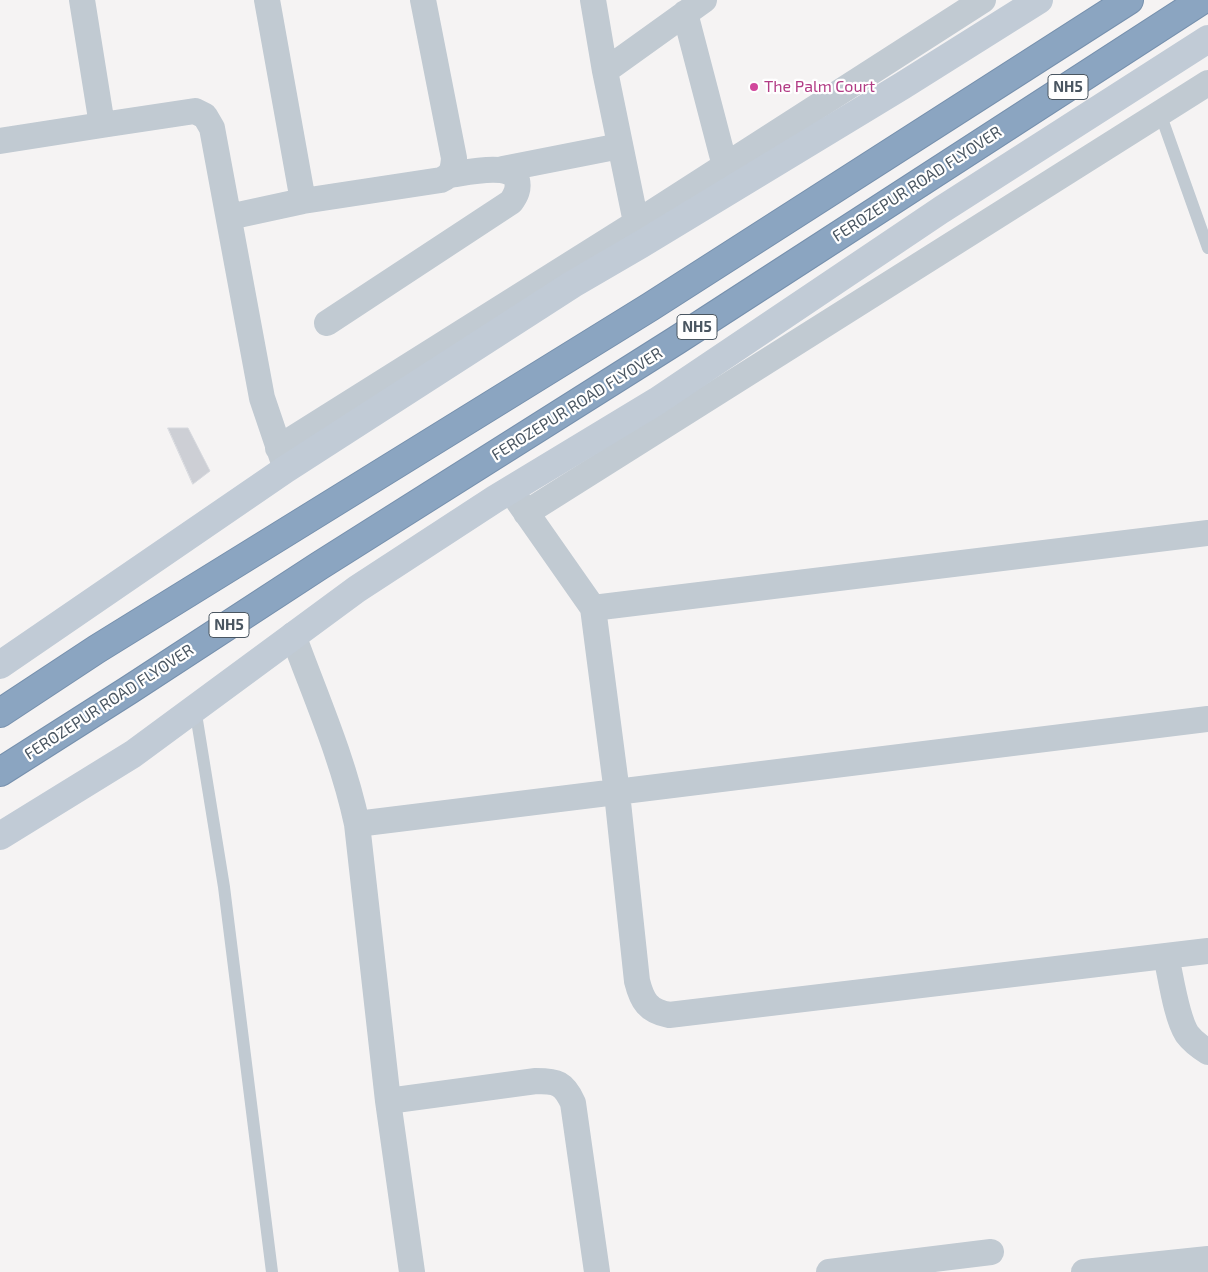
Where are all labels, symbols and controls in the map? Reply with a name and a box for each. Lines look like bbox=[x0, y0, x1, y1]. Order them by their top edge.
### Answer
road number: NH5 bbox=[1048, 74, 1088, 100]
place label: The Palm Court bbox=[764, 77, 875, 97]
marker: The Palm Court bbox=[748, 81, 760, 93]
street label: FEROZEPUR ROAD FLYOVER bbox=[829, 122, 1005, 246]
road number: NH5 bbox=[677, 314, 717, 340]
street label: FEROZEPUR ROAD FLYOVER bbox=[488, 343, 666, 465]
road number: NH5 bbox=[209, 612, 249, 638]
street label: FEROZEPUR ROAD FLYOVER bbox=[21, 640, 197, 764]

